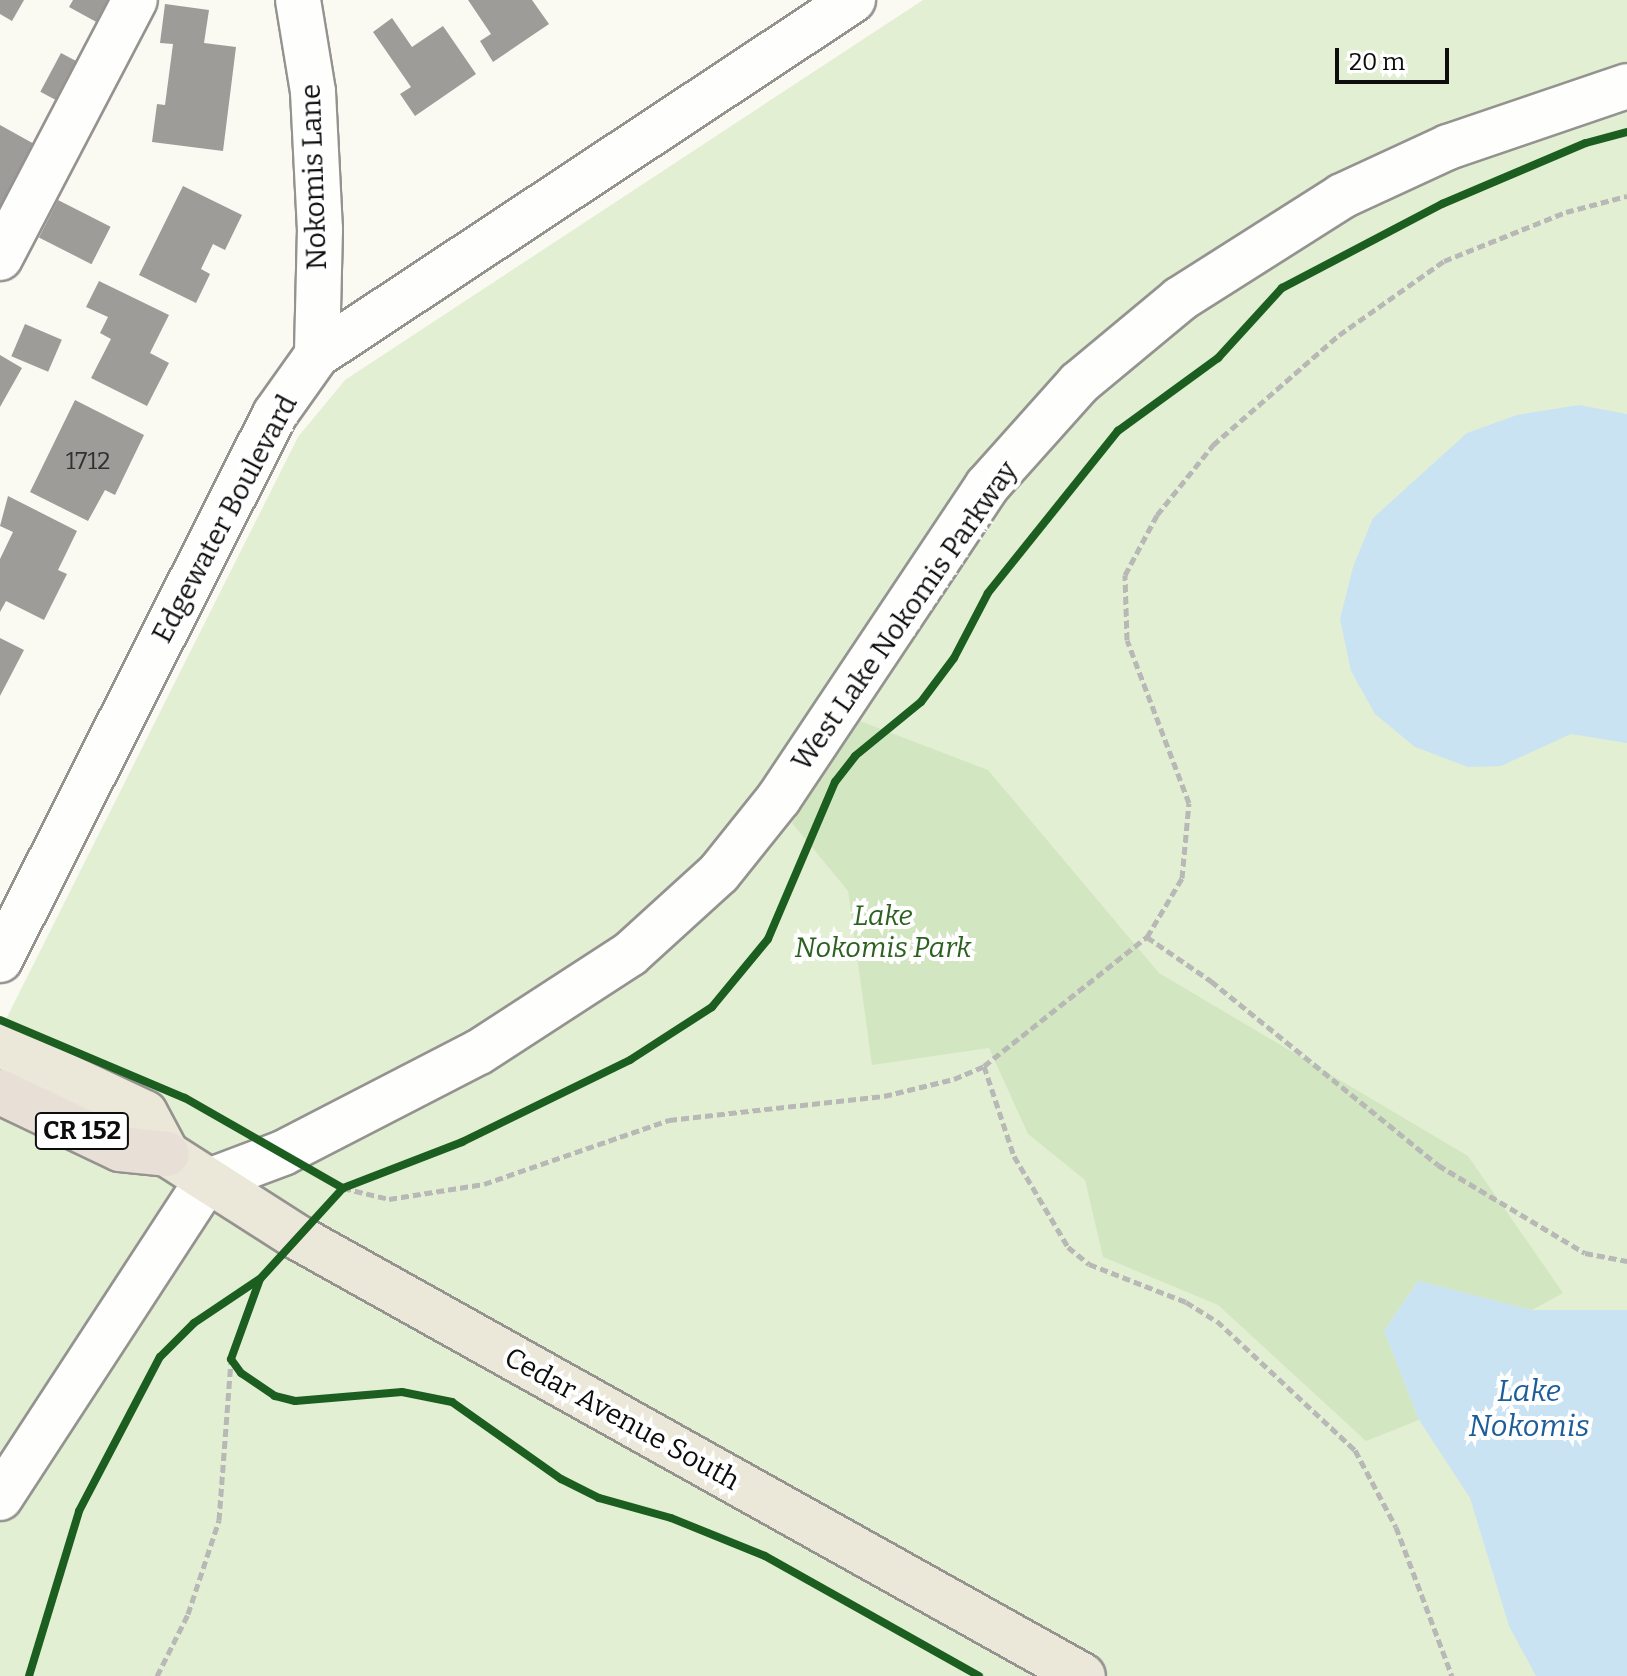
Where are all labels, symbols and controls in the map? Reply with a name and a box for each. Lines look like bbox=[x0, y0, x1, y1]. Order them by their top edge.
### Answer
scale bar bbox=[1339, 32, 1453, 82]
text: 20 m bbox=[1349, 48, 1405, 76]
street label: Nokomis Lane bbox=[294, 83, 334, 271]
street label: Edgewater Boulevard bbox=[145, 389, 305, 649]
house number: 1712 bbox=[66, 448, 110, 476]
street label: West Lake Nokomis Parkway bbox=[785, 455, 1025, 777]
park label: Lake Nokomis Park bbox=[795, 899, 971, 965]
road number: CR 152 bbox=[34, 1109, 130, 1153]
street label: Cedar Avenue South bbox=[499, 1340, 745, 1498]
water label: Lake Nokomis bbox=[1468, 1373, 1590, 1444]

